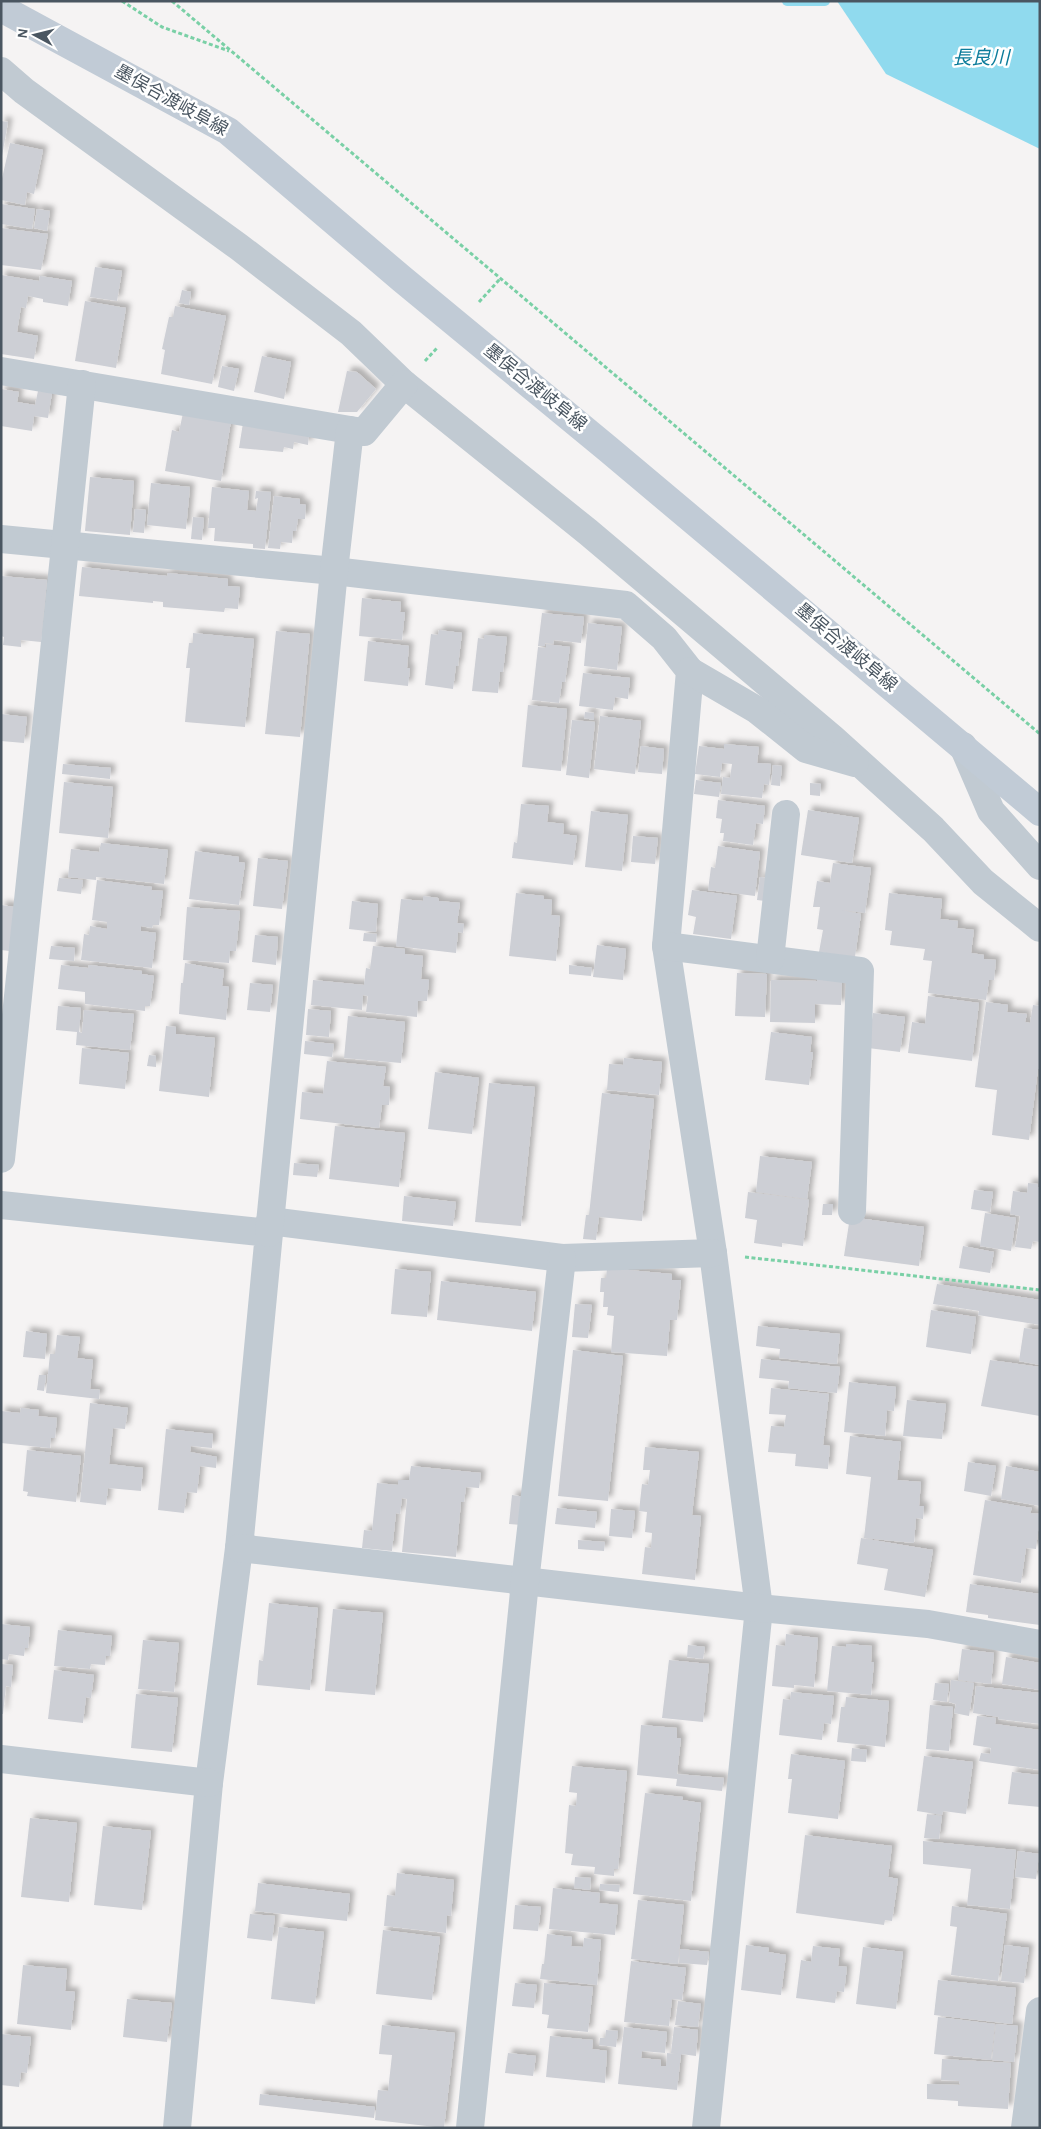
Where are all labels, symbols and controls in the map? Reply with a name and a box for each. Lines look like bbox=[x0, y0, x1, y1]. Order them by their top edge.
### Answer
north arrow bbox=[10, 10, 60, 60]
text: N bbox=[16, 28, 31, 39]
water label: 長良川 bbox=[952, 48, 1011, 68]
street label: 墨俣合渡岐阜線 bbox=[112, 61, 231, 139]
street label: 墨俣合渡岐阜線 bbox=[480, 340, 591, 435]
street label: 墨俣合渡岐阜線 bbox=[792, 599, 901, 695]

